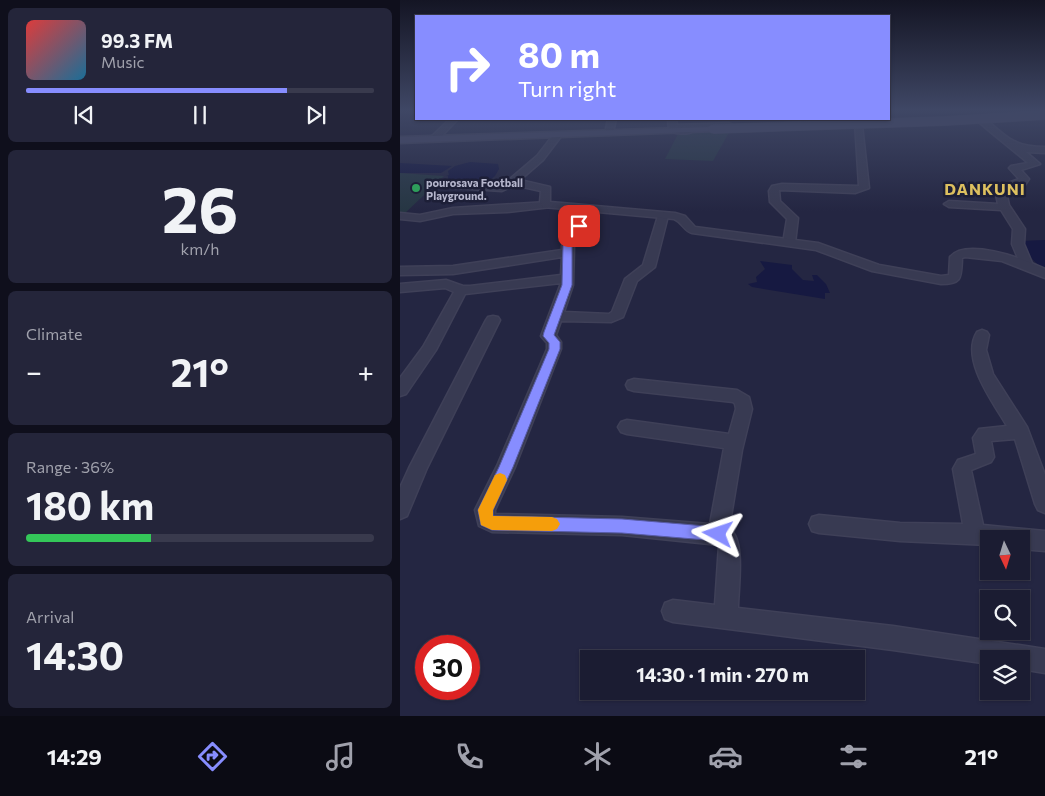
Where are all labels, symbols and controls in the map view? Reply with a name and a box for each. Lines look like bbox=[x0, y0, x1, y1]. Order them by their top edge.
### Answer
text: 99.3 FM bbox=[101, 29, 173, 52]
text: 80 m bbox=[518, 32, 600, 75]
icon: right bbox=[435, 35, 500, 100]
text: Music bbox=[101, 52, 145, 71]
text: Turn right bbox=[518, 75, 616, 102]
icon: previous bbox=[70, 101, 98, 129]
icon: pause bbox=[186, 101, 214, 129]
icon: next bbox=[302, 101, 330, 129]
text: 26 bbox=[162, 167, 238, 246]
place label: pourosava Football Playground. bbox=[426, 176, 523, 202]
district label: DANKUNI bbox=[944, 179, 1026, 198]
marker: pourosava Football Playground. bbox=[410, 182, 422, 194]
pin bbox=[558, 205, 600, 247]
icon: arrive bbox=[565, 212, 593, 240]
text: km/h bbox=[181, 239, 219, 258]
text: Climate bbox=[26, 324, 82, 343]
text: 21° bbox=[171, 348, 229, 395]
text: − bbox=[26, 354, 42, 388]
text: + bbox=[358, 354, 374, 388]
text: Range · 36% bbox=[26, 457, 114, 476]
text: 180 km bbox=[26, 481, 154, 528]
position arrow bbox=[691, 507, 743, 559]
north arrow bbox=[980, 530, 1030, 580]
map controls bbox=[980, 530, 1030, 700]
button: search bbox=[980, 590, 1030, 640]
text: Arrival bbox=[26, 607, 74, 626]
text: 14:30 bbox=[26, 631, 124, 678]
speed limit sign: 30 bbox=[415, 635, 480, 700]
button: layers bbox=[980, 650, 1030, 700]
text: 14:30 · 1 min · 270 m bbox=[636, 663, 809, 686]
icon: directions bbox=[195, 739, 230, 774]
icon: music bbox=[323, 739, 358, 774]
icon: phone bbox=[452, 739, 487, 774]
icon: climate bbox=[580, 739, 615, 774]
icon: car bbox=[708, 739, 743, 774]
icon: filters bbox=[836, 739, 871, 774]
text: 14:29 bbox=[47, 743, 102, 770]
text: 21° bbox=[965, 743, 998, 770]

